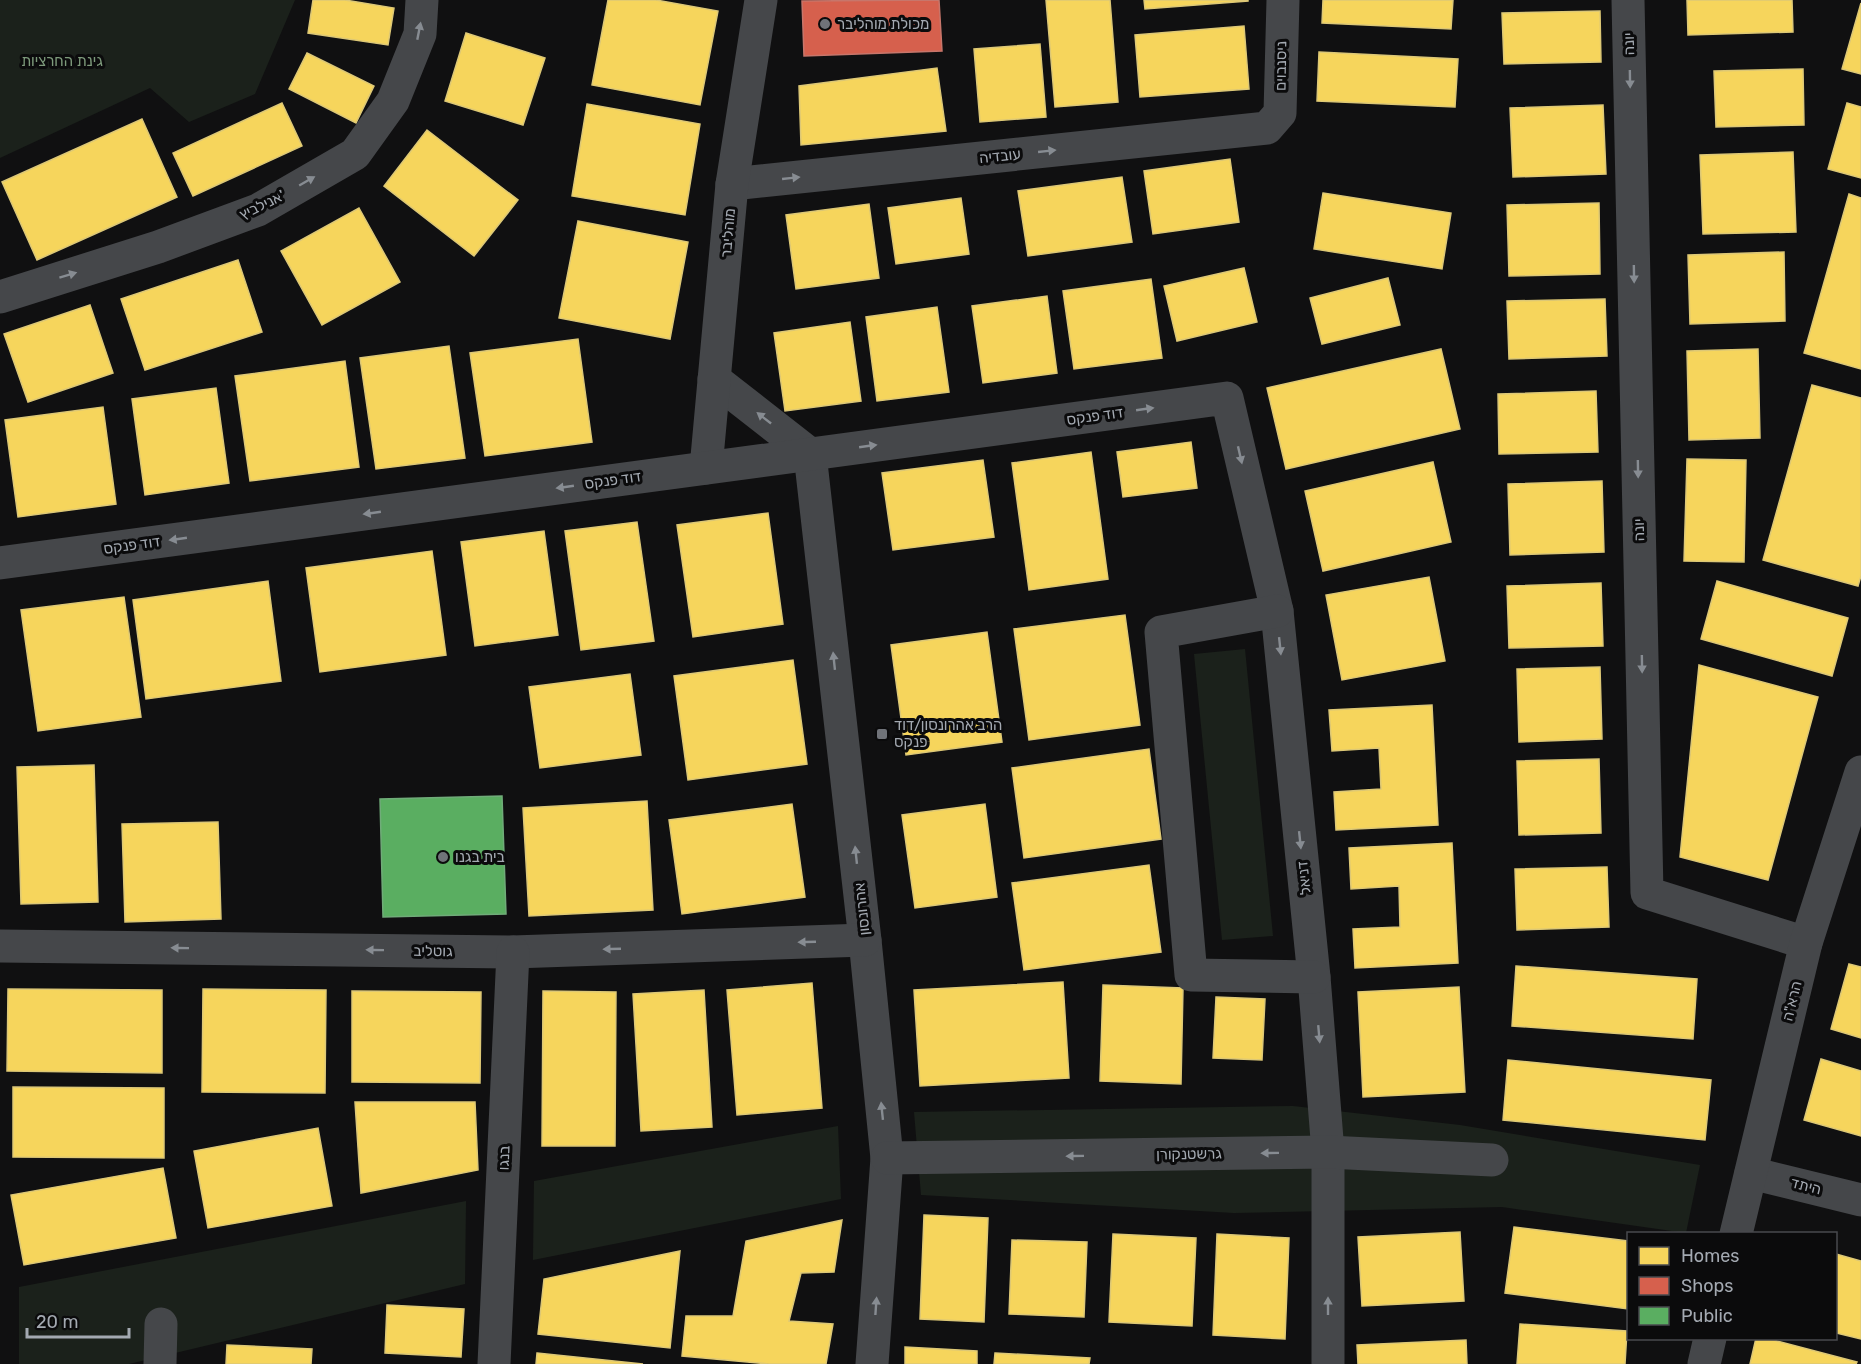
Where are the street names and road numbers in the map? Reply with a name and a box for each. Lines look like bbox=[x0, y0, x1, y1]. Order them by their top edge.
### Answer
street label: יונה bbox=[1620, 33, 1638, 55]
street label: ניסנבוים bbox=[1272, 41, 1290, 91]
street label: עובדיה bbox=[978, 145, 1022, 167]
street label: אנילביץ' bbox=[236, 186, 288, 224]
street label: מוהליבר bbox=[717, 207, 739, 259]
street label: דוד פנקס bbox=[1065, 403, 1125, 429]
street label: דוד פנקס bbox=[583, 467, 643, 493]
street label: יונה bbox=[1630, 519, 1648, 541]
street label: דוד פנקס bbox=[102, 532, 162, 558]
street label: דניאל bbox=[1293, 860, 1315, 896]
street label: אהרונסון bbox=[850, 882, 874, 936]
street label: גוטליב bbox=[413, 942, 453, 960]
street label: הרא"ה bbox=[1778, 979, 1806, 1023]
street label: גרשטנקורן bbox=[1156, 1144, 1222, 1164]
street label: בנגו bbox=[495, 1145, 513, 1171]
street label: היתד bbox=[1789, 1174, 1823, 1198]

